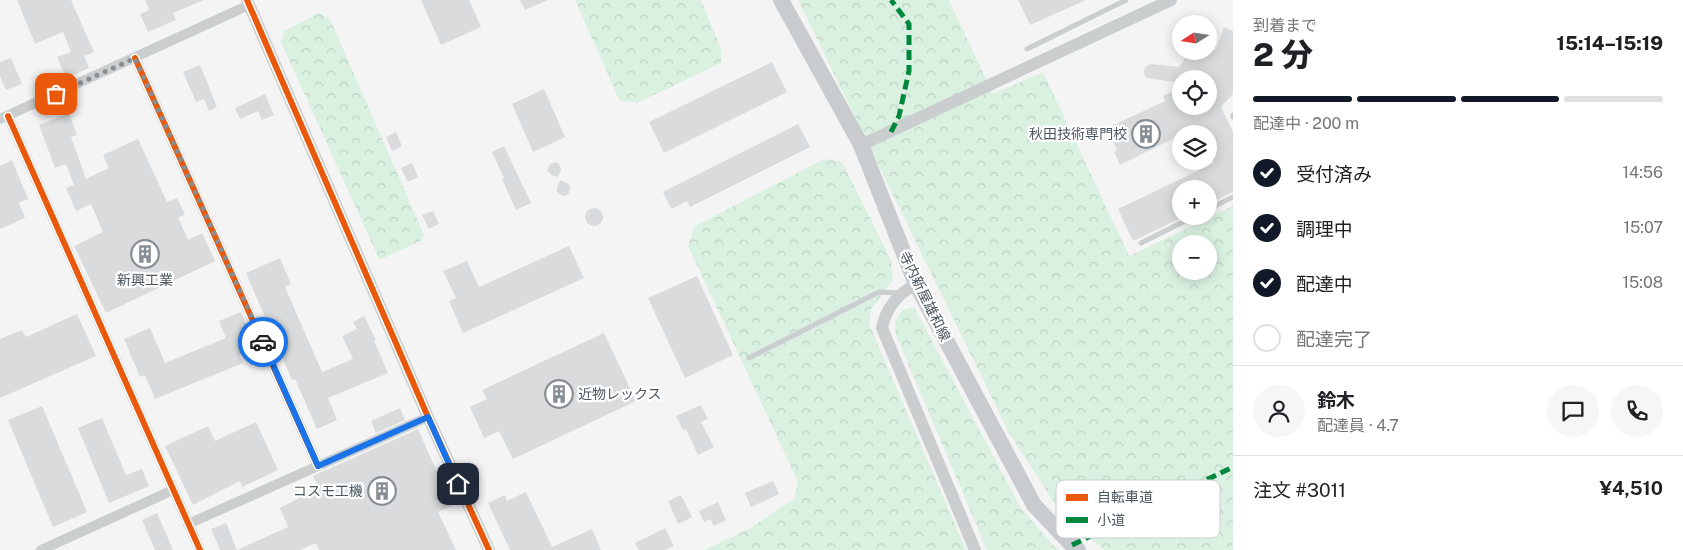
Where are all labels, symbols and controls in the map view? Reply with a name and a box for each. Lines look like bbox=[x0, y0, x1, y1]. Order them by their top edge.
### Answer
north arrow bbox=[1172, 15, 1218, 60]
map controls bbox=[1172, 15, 1217, 280]
text: 到着まで bbox=[1253, 16, 1317, 35]
text: 15:14–15:19 bbox=[1557, 32, 1663, 54]
text: 2 分 bbox=[1253, 36, 1313, 73]
button: locate bbox=[1172, 70, 1217, 115]
pin bbox=[35, 73, 77, 115]
icon: bag bbox=[42, 80, 70, 108]
text: 配達中 · 200 m bbox=[1253, 114, 1359, 133]
building icon: 秋田技術専門校 bbox=[1131, 119, 1161, 149]
button: layers bbox=[1172, 125, 1217, 170]
place label: 秋田技術専門校 bbox=[1029, 126, 1127, 142]
icon: check bbox=[1253, 159, 1281, 187]
text: 受付済み bbox=[1296, 163, 1372, 185]
text: 14:56 bbox=[1623, 163, 1663, 182]
button: + bbox=[1172, 180, 1217, 225]
icon: check bbox=[1253, 214, 1281, 242]
text: 調理中 bbox=[1296, 218, 1353, 240]
text: 15:07 bbox=[1624, 218, 1663, 237]
button: − bbox=[1172, 235, 1217, 280]
building icon: 新興工業 bbox=[130, 239, 160, 269]
street label: 寺内新屋雄和線 bbox=[896, 248, 954, 344]
icon: check bbox=[1253, 269, 1281, 297]
place label: 新興工業 bbox=[117, 272, 173, 288]
text: 配達中 bbox=[1296, 273, 1353, 295]
text: 15:08 bbox=[1623, 273, 1663, 292]
courier bbox=[238, 317, 288, 367]
icon: car bbox=[249, 328, 277, 356]
text: 配達完了 bbox=[1296, 328, 1372, 350]
building icon: 近物レックス bbox=[544, 379, 574, 409]
button: person bbox=[1253, 385, 1305, 437]
button: chat bbox=[1547, 385, 1599, 437]
button: phone bbox=[1611, 385, 1663, 437]
place label: 近物レックス bbox=[578, 386, 662, 402]
text: 鈴木 bbox=[1317, 389, 1355, 411]
text: 配達員 · 4.7 bbox=[1317, 416, 1399, 435]
pin bbox=[437, 463, 479, 505]
icon: home bbox=[444, 470, 472, 498]
building icon: コスモ工機 bbox=[367, 476, 397, 506]
text: ¥4,510 bbox=[1600, 477, 1663, 499]
text: 注文 #3011 bbox=[1253, 479, 1346, 501]
legend bbox=[1056, 480, 1220, 538]
place label: コスモ工機 bbox=[293, 483, 363, 499]
text: 自転車道 bbox=[1097, 489, 1153, 505]
text: 小道 bbox=[1097, 512, 1125, 528]

